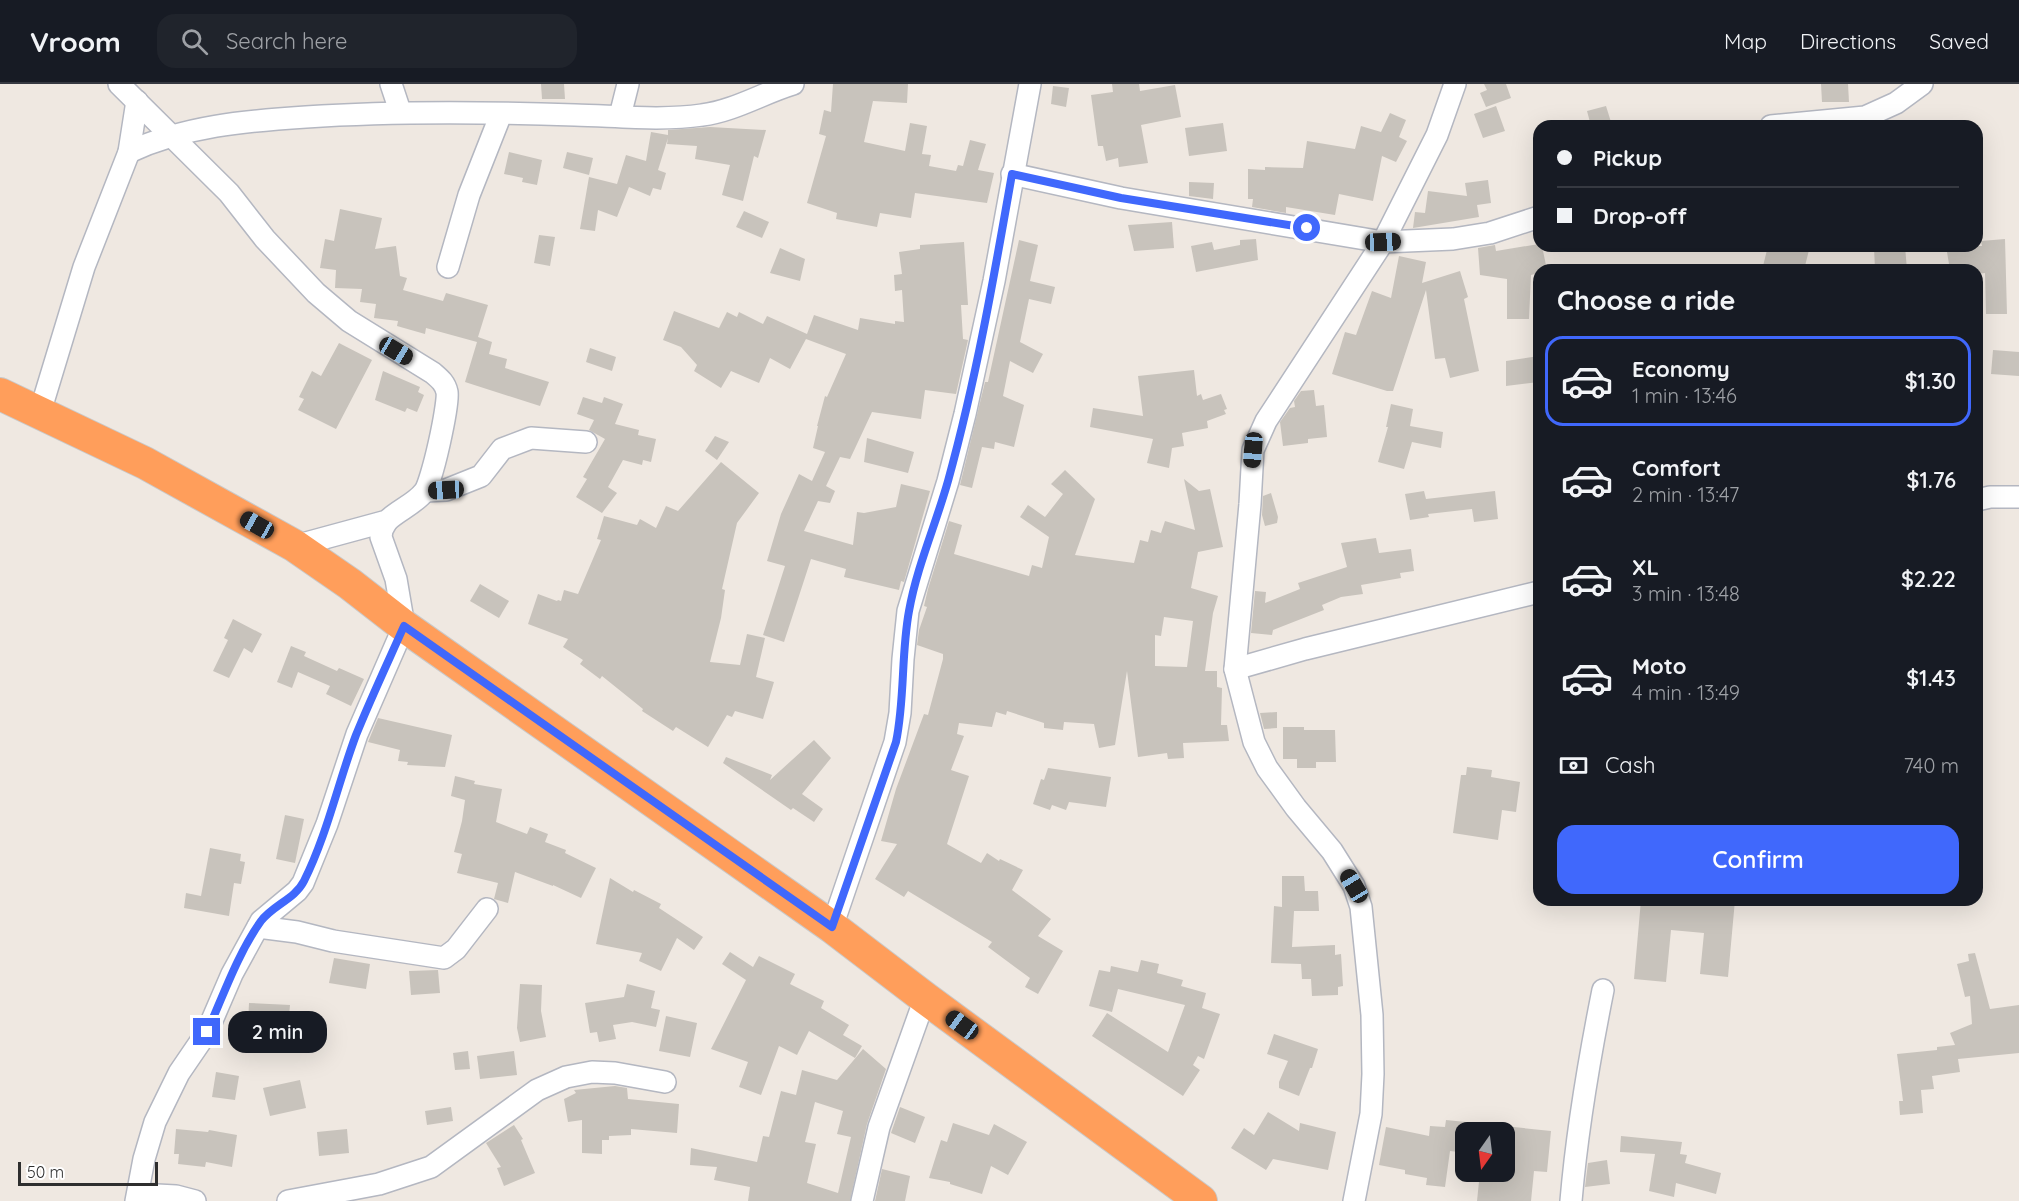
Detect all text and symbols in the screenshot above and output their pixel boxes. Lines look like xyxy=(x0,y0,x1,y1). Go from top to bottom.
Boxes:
search box xyxy=(157,14,577,68)
text: Vroom xyxy=(30,24,121,59)
icon: search xyxy=(178,25,211,58)
text: Search here xyxy=(226,27,347,55)
text: Map xyxy=(1724,28,1767,54)
text: Directions xyxy=(1800,28,1896,54)
text: Saved xyxy=(1929,28,1989,54)
text: Pickup xyxy=(1593,144,1662,172)
text: Drop-off xyxy=(1593,202,1687,230)
route start xyxy=(1293,214,1320,241)
car xyxy=(1365,232,1401,252)
text: Choose a ride xyxy=(1557,283,1735,317)
car xyxy=(376,334,416,368)
icon: car xyxy=(1560,354,1614,408)
text: Economy xyxy=(1632,355,1730,383)
text: $1.30 xyxy=(1905,367,1956,395)
text: 1 min · 13:46 xyxy=(1632,383,1737,408)
car xyxy=(1242,431,1264,469)
icon: car xyxy=(1560,453,1614,507)
text: Comfort xyxy=(1632,454,1721,482)
text: $1.76 xyxy=(1907,466,1956,494)
car xyxy=(428,480,464,500)
text: 2 min · 13:47 xyxy=(1632,482,1739,507)
car xyxy=(237,508,277,542)
icon: car xyxy=(1560,552,1614,606)
text: XL xyxy=(1632,553,1659,581)
text: $2.22 xyxy=(1901,565,1956,593)
text: 3 min · 13:48 xyxy=(1632,581,1740,606)
icon: car xyxy=(1560,651,1614,705)
text: Moto xyxy=(1632,652,1686,680)
text: $1.43 xyxy=(1906,664,1956,692)
text: 4 min · 13:49 xyxy=(1632,680,1740,705)
icon: cash xyxy=(1557,749,1590,782)
text: Cash xyxy=(1605,751,1656,779)
text: 740 m xyxy=(1903,753,1959,778)
button: Confirm xyxy=(1557,825,1959,894)
car xyxy=(1337,866,1371,906)
car xyxy=(942,1007,982,1043)
callout: 2 min xyxy=(228,1011,327,1053)
route end xyxy=(193,1018,220,1045)
text: 2 min xyxy=(252,1019,303,1044)
north arrow xyxy=(1455,1122,1515,1182)
map controls xyxy=(1455,1122,1515,1182)
scale bar xyxy=(18,1159,158,1186)
text: 50 m xyxy=(27,1162,64,1182)

